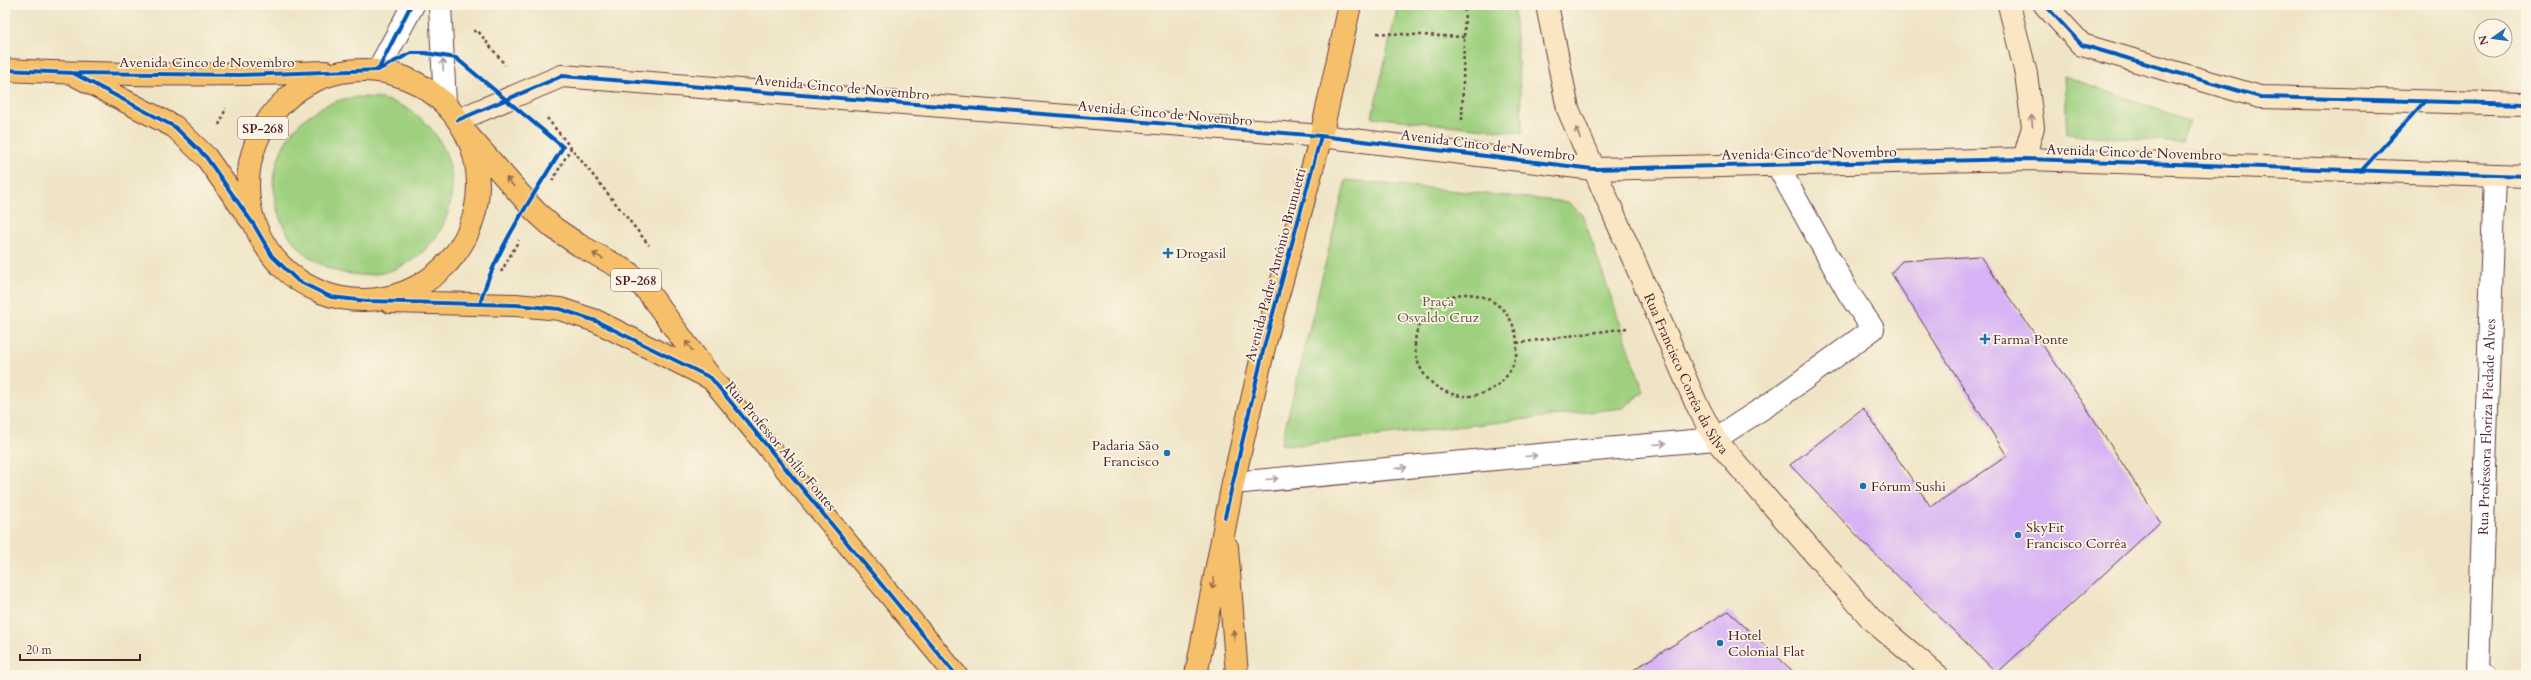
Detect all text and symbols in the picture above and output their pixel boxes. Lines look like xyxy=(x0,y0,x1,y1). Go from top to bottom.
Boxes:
north arrow xyxy=(2473,18,2513,58)
text: N xyxy=(2475,33,2492,47)
street label: Avenida Cinco de Novembro xyxy=(119,53,295,72)
one-way arrow xyxy=(440,59,447,72)
street label: Avenida Cinco de Novembro xyxy=(754,70,931,105)
street label: Avenida Cinco de Novembro xyxy=(1077,96,1254,131)
one-way arrow xyxy=(2029,115,2036,128)
road number: SP-268 xyxy=(238,117,288,139)
street label: Avenida Cinco de Novembro xyxy=(1400,125,1577,166)
one-way arrow xyxy=(1574,128,1581,140)
street label: Avenida Cinco de Novembro xyxy=(2046,140,2222,165)
street label: Avenida Cinco de Novembro xyxy=(1721,142,1897,165)
street label: Avenida Padre Antônio Brunuetti xyxy=(1240,166,1311,364)
one-way arrow xyxy=(505,176,514,187)
place label: Drogasil xyxy=(1176,244,1227,263)
marker: Drogasil xyxy=(1163,248,1173,258)
one-way arrow xyxy=(592,252,604,259)
road number: SP-268 xyxy=(611,269,661,291)
street label: Rua Francisco Corrêa da Silva xyxy=(1639,290,1733,458)
park label: Praça Osvaldo Cruz xyxy=(1397,292,1480,327)
street label: Rua Professora Floriza Piedade Alves xyxy=(2474,318,2500,535)
place label: Farma Ponte xyxy=(1993,330,2068,349)
marker: Farma Ponte xyxy=(1980,334,1990,344)
one-way arrow xyxy=(685,341,693,352)
street label: Rua Professor Abílio Fontes xyxy=(721,377,841,515)
place label: Padaria São Francisco xyxy=(1092,436,1159,471)
one-way arrow xyxy=(1653,441,1666,448)
marker: Padaria São Francisco xyxy=(1162,448,1172,458)
one-way arrow xyxy=(1524,452,1537,460)
one-way arrow xyxy=(1394,464,1407,471)
one-way arrow xyxy=(1265,476,1278,483)
place label: Fórum Sushi xyxy=(1871,477,1946,496)
marker: Fórum Sushi xyxy=(1858,481,1868,491)
place label: SkyFit Francisco Corrêa xyxy=(2026,518,2127,553)
marker: SkyFit Francisco Corrêa xyxy=(2013,530,2023,540)
one-way arrow xyxy=(1208,576,1216,589)
place label: Hotel Colonial Flat xyxy=(1728,626,1805,661)
one-way arrow xyxy=(1230,630,1238,643)
scale bar xyxy=(20,636,140,662)
marker: Hotel Colonial Flat xyxy=(1715,638,1725,648)
text: 20 m xyxy=(26,642,53,658)

